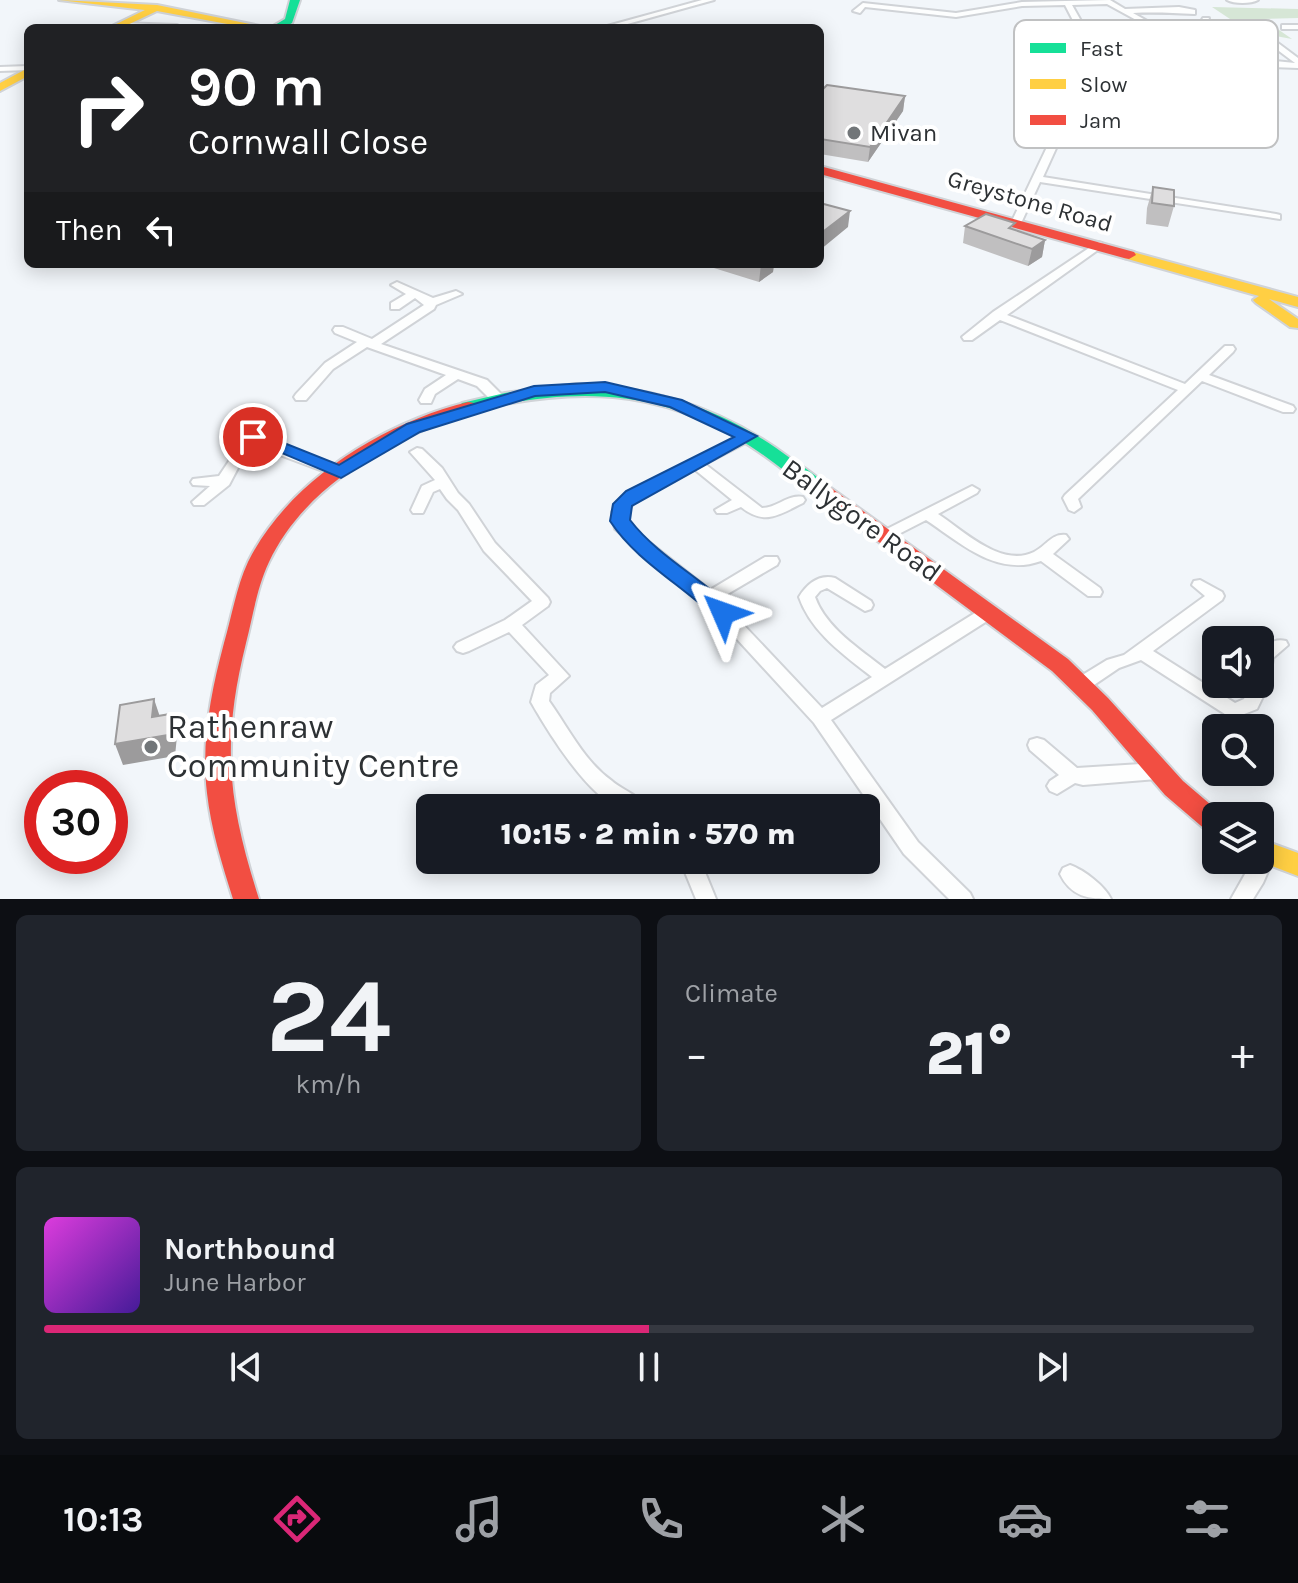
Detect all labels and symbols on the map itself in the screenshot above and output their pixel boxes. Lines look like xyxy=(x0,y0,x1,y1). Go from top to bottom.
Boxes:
legend xyxy=(1014,20,1278,148)
text: Fast xyxy=(1080,36,1123,62)
text: Slow xyxy=(1080,72,1127,98)
text: Jam xyxy=(1080,108,1122,134)
place label: Mivan xyxy=(870,119,937,147)
marker: Mivan xyxy=(845,124,863,142)
street label: Greystone Road xyxy=(944,164,1116,238)
pin xyxy=(219,403,287,471)
street label: Ballygore Road xyxy=(776,451,948,589)
position arrow xyxy=(681,571,765,655)
place label: Rathenraw Community Centre xyxy=(167,707,459,786)
marker: Rathenraw Community Centre xyxy=(142,738,160,756)
speed limit sign: 30 xyxy=(24,770,128,874)

